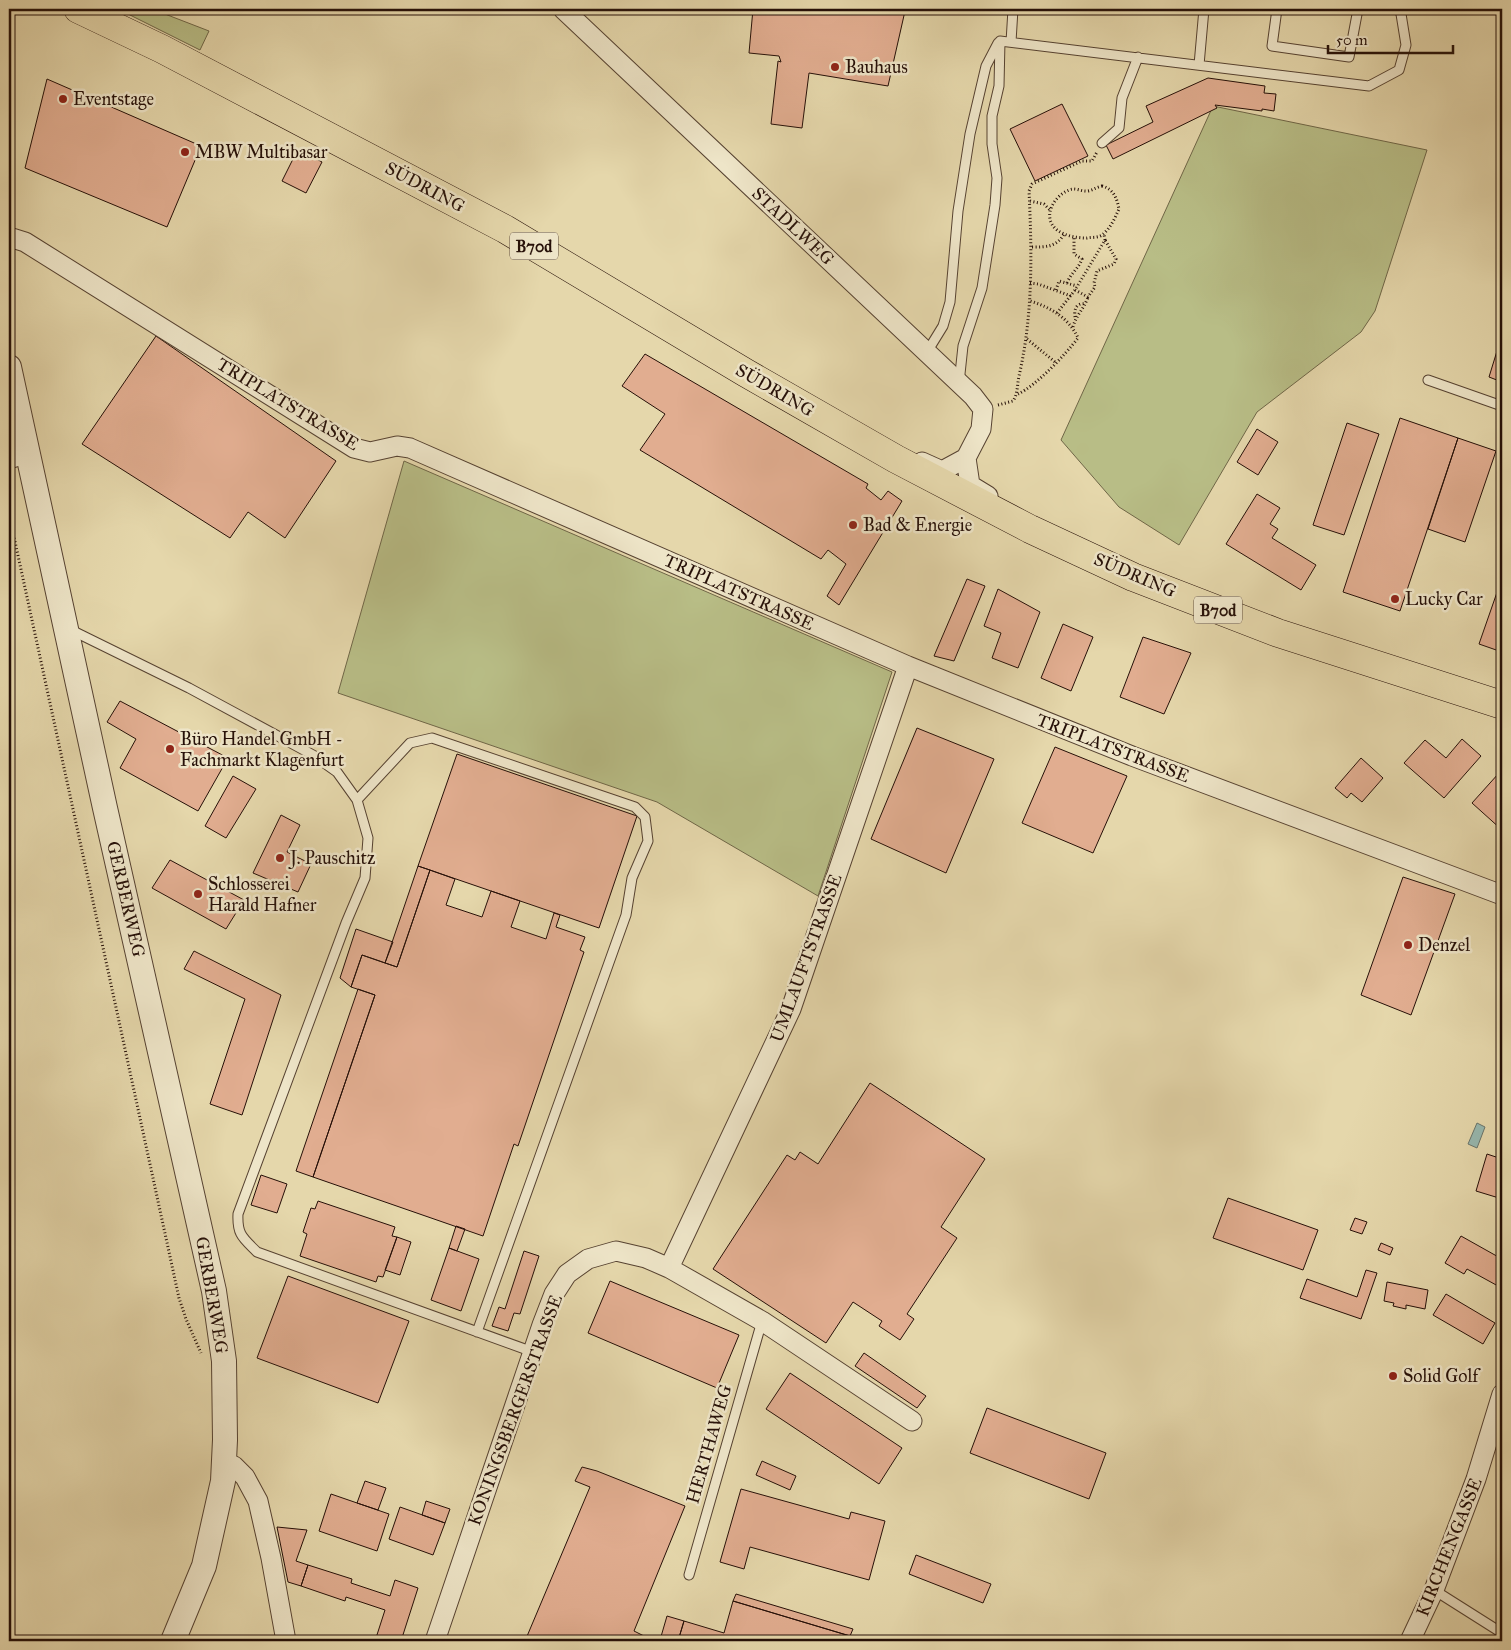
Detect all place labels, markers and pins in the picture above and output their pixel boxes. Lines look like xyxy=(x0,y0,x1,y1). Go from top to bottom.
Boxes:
place label: Bauhaus xyxy=(845,56,908,78)
marker: Bauhaus xyxy=(829,61,841,73)
place label: Eventstage xyxy=(73,88,154,111)
marker: Eventstage xyxy=(57,93,69,105)
place label: MBW Multibasar xyxy=(195,141,328,163)
marker: MBW Multibasar xyxy=(179,146,191,158)
place label: Bad & Energie xyxy=(863,514,972,537)
marker: Bad & Energie xyxy=(847,519,859,531)
place label: Lucky Car xyxy=(1405,588,1483,610)
marker: Lucky Car xyxy=(1389,593,1401,605)
place label: Büro Handel GmbH - Fachmarkt Klagenfurt xyxy=(180,728,345,772)
marker: Büro Handel GmbH - Fachmarkt Klagenfurt xyxy=(164,743,176,755)
place label: J. Pauschitz xyxy=(288,847,375,870)
marker: J. Pauschitz xyxy=(274,852,286,864)
place label: Schlosserei Harald Hafner xyxy=(208,873,317,916)
marker: Schlosserei Harald Hafner xyxy=(192,888,204,900)
place label: Denzel xyxy=(1418,934,1470,956)
marker: Denzel xyxy=(1402,939,1414,951)
place label: Solid Golf xyxy=(1403,1365,1481,1387)
marker: Solid Golf xyxy=(1387,1370,1399,1382)

